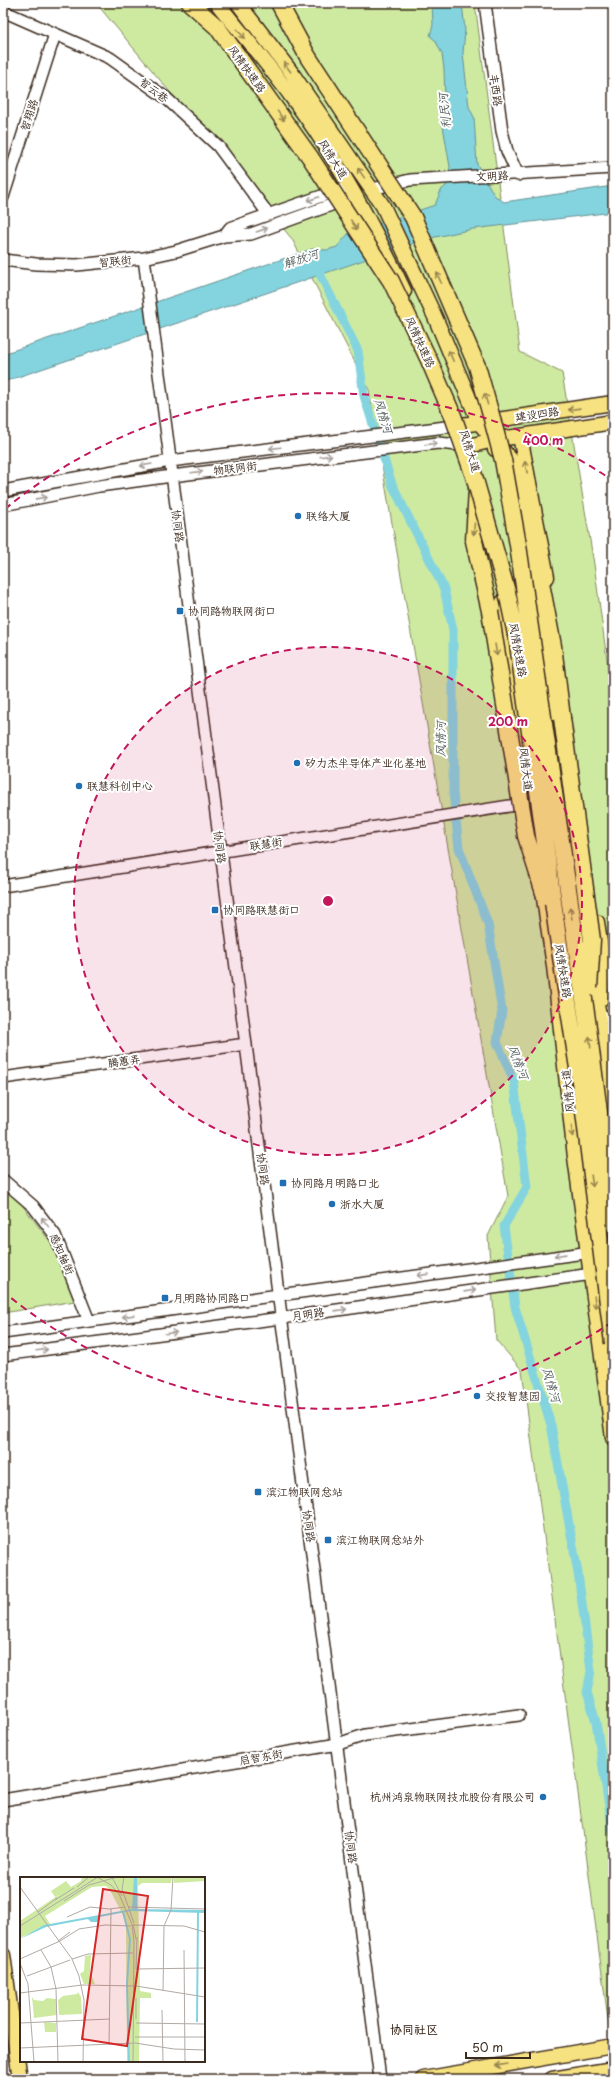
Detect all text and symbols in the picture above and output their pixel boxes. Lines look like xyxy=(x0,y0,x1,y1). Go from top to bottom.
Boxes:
one-way arrow xyxy=(237,28,246,39)
street label: 风情快速路 xyxy=(224,41,270,96)
one-way arrow xyxy=(282,61,291,72)
street label: 丰西路 xyxy=(486,72,507,107)
street label: 智云巷 xyxy=(136,73,173,106)
water label: 利民河 xyxy=(433,90,455,130)
street label: 智翔路 xyxy=(15,97,42,133)
one-way arrow xyxy=(277,110,285,121)
street label: 风情大道 xyxy=(315,136,352,182)
street label: 文明路 xyxy=(475,166,509,185)
one-way arrow xyxy=(357,168,365,179)
one-way arrow xyxy=(307,196,320,203)
one-way arrow xyxy=(351,219,359,231)
one-way arrow xyxy=(256,225,268,233)
water label: 解放河 xyxy=(281,243,322,272)
street label: 智联街 xyxy=(98,250,133,271)
one-way arrow xyxy=(435,272,442,284)
street label: 风情快速路 xyxy=(401,313,440,370)
one-way arrow xyxy=(447,350,455,362)
one-way arrow xyxy=(482,392,489,405)
water label: 风情河 xyxy=(370,396,399,437)
street label: 建设四路 xyxy=(514,402,560,425)
one-way arrow xyxy=(568,405,581,412)
street label: 风情大道 xyxy=(456,427,485,474)
text: 400 m xyxy=(523,431,563,449)
one-way arrow xyxy=(424,440,437,447)
one-way arrow xyxy=(269,445,282,452)
one-way arrow xyxy=(319,453,332,460)
street label: 物联网街 xyxy=(212,456,259,479)
one-way arrow xyxy=(522,460,530,473)
one-way arrow xyxy=(140,462,153,470)
one-way arrow xyxy=(190,469,203,476)
one-way arrow xyxy=(34,493,47,501)
place label: 联络大厦 xyxy=(306,507,350,524)
street label: 协同路 xyxy=(168,509,189,543)
marker: 联络大厦 xyxy=(293,511,303,521)
one-way arrow xyxy=(471,522,478,535)
place label: 协同路物联网街口 xyxy=(188,602,276,619)
marker: 协同路物联网街口 xyxy=(175,606,185,616)
street label: 风情快速路 xyxy=(505,621,532,678)
one-way arrow xyxy=(493,643,501,656)
text: 200 m xyxy=(488,712,528,730)
water label: 风情河 xyxy=(431,719,449,757)
street label: 风情大道 xyxy=(515,746,538,792)
place label: 矽力杰半导体产业化基地 xyxy=(305,754,426,771)
marker: 矽力杰半导体产业化基地 xyxy=(292,758,302,768)
place label: 联慧科创中心 xyxy=(87,777,153,794)
marker: 联慧科创中心 xyxy=(74,781,84,791)
street label: 协同路 xyxy=(210,830,231,864)
street label: 联慧街 xyxy=(248,832,285,854)
centre of rings xyxy=(321,894,335,908)
place label: 协同路联慧街口 xyxy=(223,901,300,918)
marker: 协同路联慧街口 xyxy=(210,905,220,915)
one-way arrow xyxy=(567,907,575,920)
street label: 风情快速路 xyxy=(551,942,576,999)
one-way arrow xyxy=(586,1036,594,1049)
water label: 风情河 xyxy=(504,1042,535,1084)
street label: 腾蕙弄 xyxy=(106,1050,141,1071)
street label: 风情大道 xyxy=(557,1068,578,1114)
one-way arrow xyxy=(568,1124,576,1137)
street label: 协同路 xyxy=(253,1151,274,1186)
place label: 协同路月明路口北 xyxy=(291,1174,379,1191)
one-way arrow xyxy=(588,1175,596,1188)
marker: 协同路月明路口北 xyxy=(278,1178,288,1188)
place label: 浙水大厦 xyxy=(340,1195,384,1212)
marker: 浙水大厦 xyxy=(327,1199,337,1209)
one-way arrow xyxy=(41,1216,49,1227)
street label: 感知轴街 xyxy=(46,1230,80,1278)
one-way arrow xyxy=(554,1251,567,1259)
one-way arrow xyxy=(417,1271,430,1279)
one-way arrow xyxy=(463,1288,476,1295)
place label: 月明路协同路口 xyxy=(173,1289,250,1306)
marker: 月明路协同路口 xyxy=(160,1293,170,1303)
one-way arrow xyxy=(591,1295,599,1308)
street label: 月明路 xyxy=(290,1303,325,1324)
one-way arrow xyxy=(334,1306,347,1314)
one-way arrow xyxy=(122,1312,135,1320)
one-way arrow xyxy=(164,1329,177,1337)
one-way arrow xyxy=(35,1346,48,1354)
water label: 风情河 xyxy=(538,1365,566,1406)
place label: 交投智慧园 xyxy=(485,1387,540,1404)
marker: 交投智慧园 xyxy=(472,1391,482,1401)
place label: 滨江物联网总站 xyxy=(266,1483,343,1500)
marker: 滨江物联网总站 xyxy=(253,1487,263,1497)
street label: 协同路 xyxy=(299,1508,320,1543)
place label: 滨江物联网总站外 xyxy=(336,1531,424,1548)
marker: 滨江物联网总站外 xyxy=(323,1535,333,1545)
street label: 启智东街 xyxy=(238,1744,285,1769)
place label: 杭州鸿泉物联网技术股份有限公司 xyxy=(370,1788,535,1805)
marker: 杭州鸿泉物联网技术股份有限公司 xyxy=(538,1792,548,1802)
street label: 协同路 xyxy=(341,1830,362,1864)
inset map xyxy=(20,1877,205,2062)
district label: 协同社区 xyxy=(390,2020,438,2038)
scale bar xyxy=(466,2034,530,2060)
text: 50 m xyxy=(472,2038,503,2056)
one-way arrow xyxy=(496,2061,509,2069)

